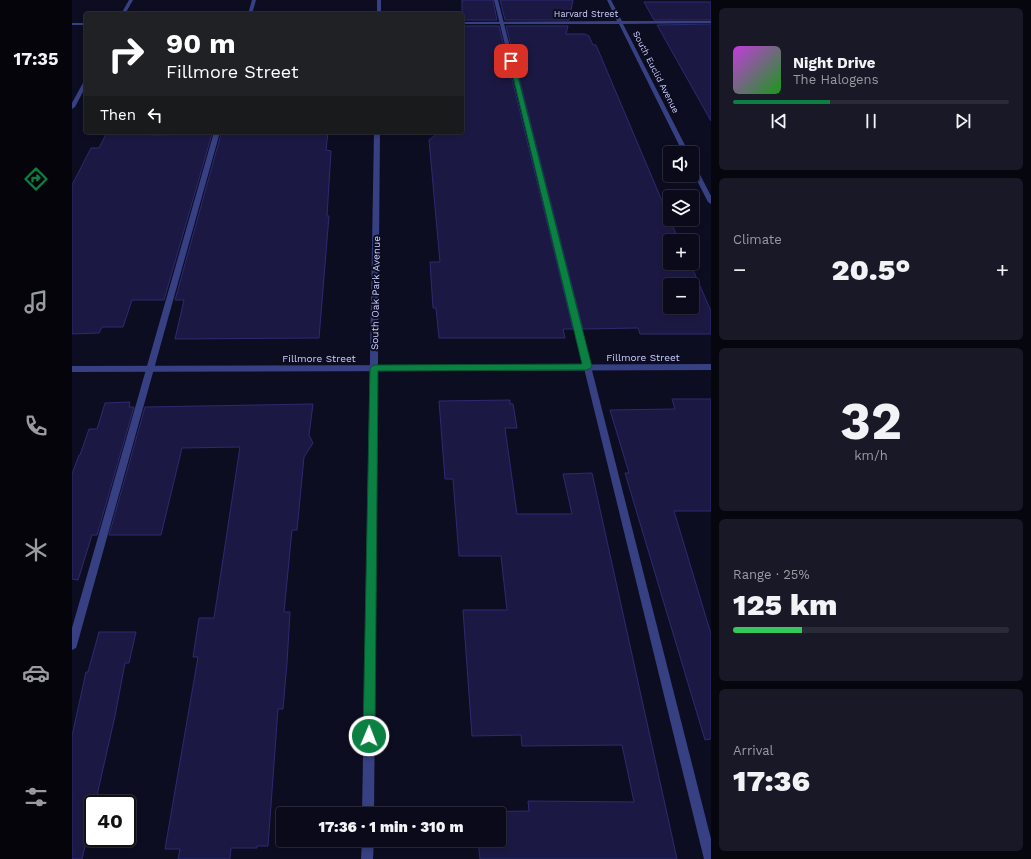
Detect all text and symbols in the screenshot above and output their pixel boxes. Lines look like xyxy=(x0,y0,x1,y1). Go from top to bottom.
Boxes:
street label: Harvard Street xyxy=(554,9,618,19)
text: 90 m xyxy=(166,27,236,60)
icon: right xyxy=(100,28,152,80)
street label: South Euclid Avenue xyxy=(631,29,681,115)
pin xyxy=(494,44,528,78)
text: 17:35 xyxy=(14,48,58,69)
icon: arrive xyxy=(500,50,522,72)
text: Night Drive xyxy=(793,54,876,72)
text: Fillmore Street xyxy=(166,61,299,82)
text: The Halogens xyxy=(793,72,879,87)
icon: left xyxy=(144,104,166,126)
text: Then xyxy=(100,106,136,124)
icon: previous xyxy=(768,110,790,132)
icon: pause xyxy=(860,110,882,132)
icon: next xyxy=(952,110,974,132)
map controls xyxy=(663,146,699,314)
button: sound xyxy=(663,146,699,182)
icon: directions xyxy=(22,165,50,193)
button: layers xyxy=(663,190,699,226)
text: Climate xyxy=(733,232,782,247)
button: + xyxy=(663,234,699,270)
street label: South Oak Park Avenue xyxy=(369,236,382,350)
text: 20.5° xyxy=(831,252,911,287)
text: − xyxy=(733,257,746,282)
text: + xyxy=(996,257,1009,282)
button: − xyxy=(663,278,699,314)
icon: music xyxy=(22,288,50,316)
street label: Fillmore Street xyxy=(606,352,681,363)
street label: Fillmore Street xyxy=(282,353,357,364)
text: 32 xyxy=(840,391,902,452)
icon: phone xyxy=(22,412,50,440)
text: km/h xyxy=(854,448,888,463)
icon: climate xyxy=(22,536,50,564)
text: Range · 25% xyxy=(733,567,810,582)
text: 125 km xyxy=(733,587,837,622)
icon: car xyxy=(22,659,50,687)
position arrow xyxy=(348,715,390,757)
text: Arrival xyxy=(733,743,774,758)
text: 17:36 xyxy=(733,763,810,798)
icon: filters xyxy=(22,783,50,811)
speed limit sign: 40 xyxy=(84,795,136,847)
text: 17:36 · 1 min · 310 m xyxy=(318,818,464,836)

